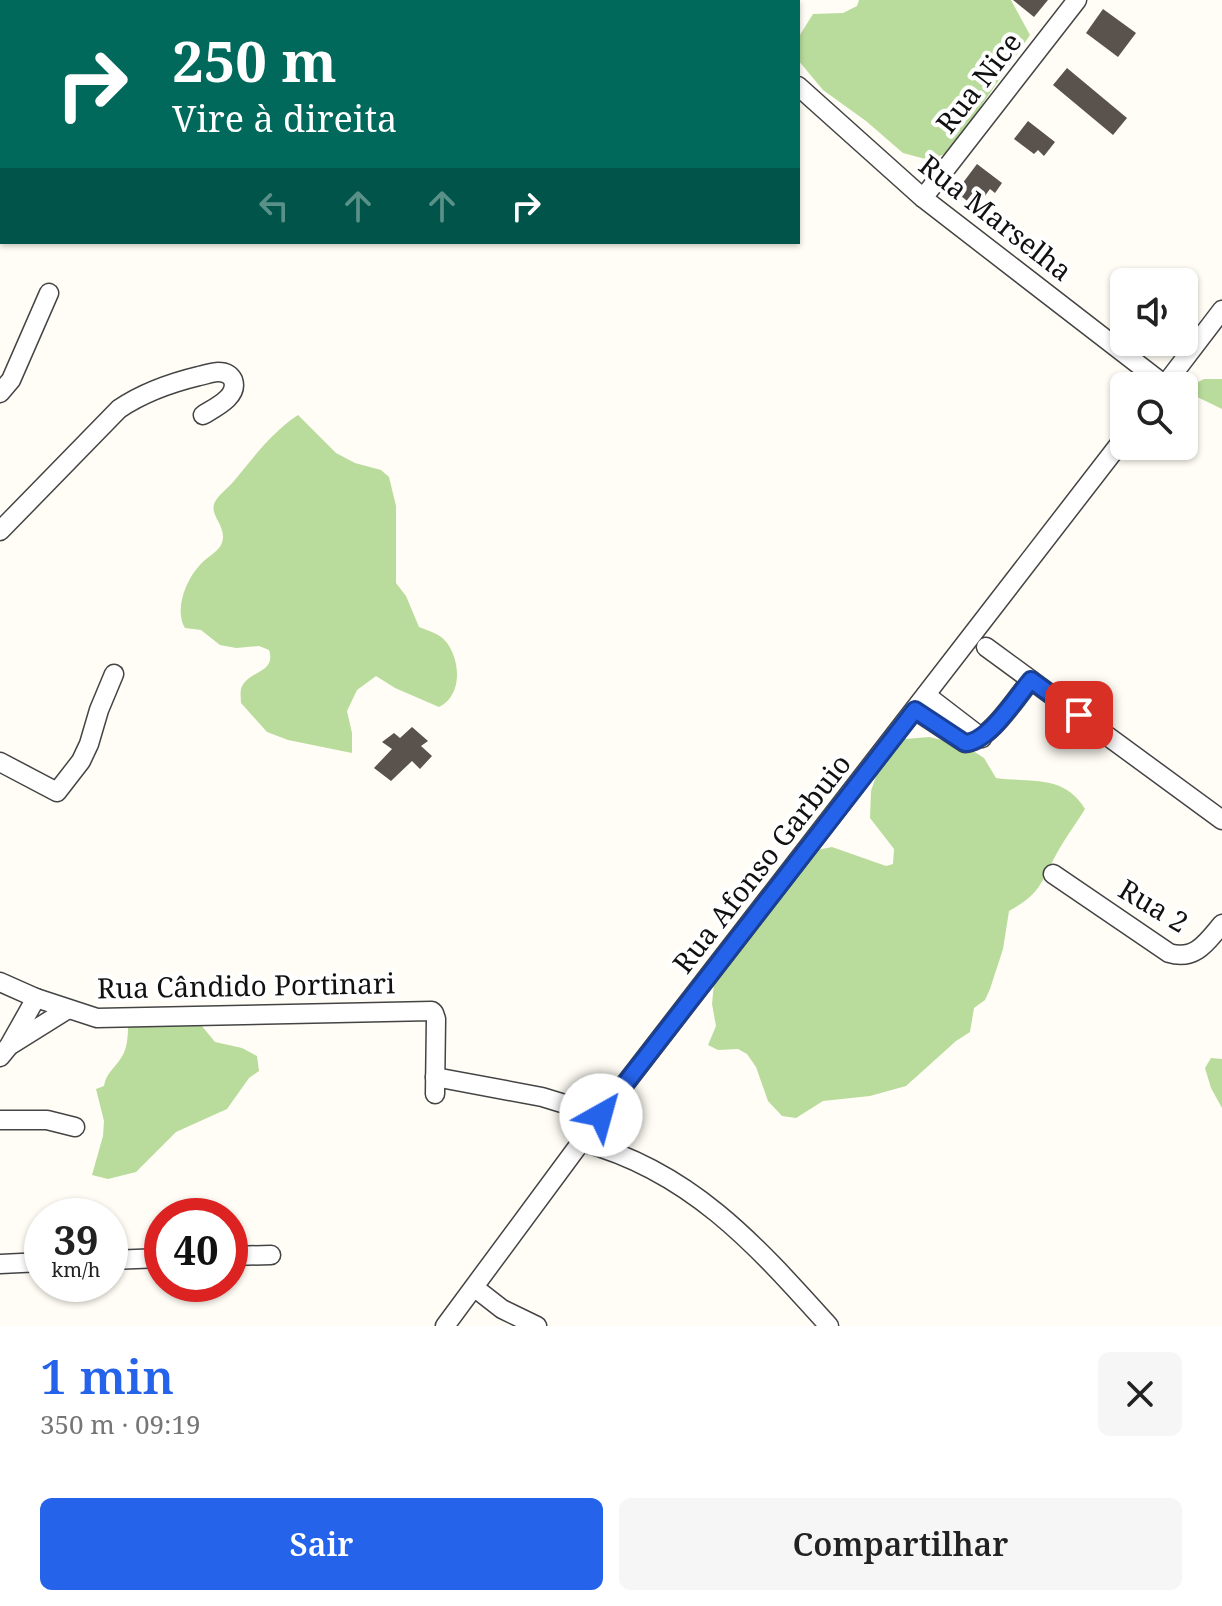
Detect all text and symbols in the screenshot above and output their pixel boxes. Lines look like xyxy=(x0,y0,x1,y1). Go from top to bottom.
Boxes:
text: 250 m xyxy=(172,22,337,98)
street label: Rua Nice xyxy=(927,24,1029,140)
icon: right xyxy=(40,32,144,136)
text: Vire à direita xyxy=(172,94,397,143)
street label: Rua Marselha xyxy=(912,145,1080,289)
icon: left xyxy=(252,184,296,228)
icon: ahead xyxy=(336,184,380,228)
icon: ahead xyxy=(420,184,464,228)
icon: right xyxy=(504,184,548,228)
map controls xyxy=(1110,268,1198,460)
button: sound xyxy=(1110,268,1198,356)
button: search xyxy=(1110,372,1198,460)
pin xyxy=(1045,681,1113,749)
icon: arrive xyxy=(1057,693,1101,737)
street label: Rua Afonso Garbuio xyxy=(663,745,859,981)
street label: Rua 2 xyxy=(1112,869,1196,941)
street label: Rua Cândido Portinari xyxy=(97,963,395,1007)
position arrow xyxy=(559,1073,643,1157)
speed limit sign: 40 xyxy=(144,1198,248,1302)
text: 39 xyxy=(53,1212,99,1267)
text: km/h xyxy=(51,1256,101,1283)
text: 1 min xyxy=(40,1343,174,1408)
button: close xyxy=(1098,1352,1182,1436)
text: 350 m · 09:19 xyxy=(40,1406,201,1442)
button: Sair xyxy=(40,1498,603,1590)
button: Compartilhar xyxy=(619,1498,1182,1590)

